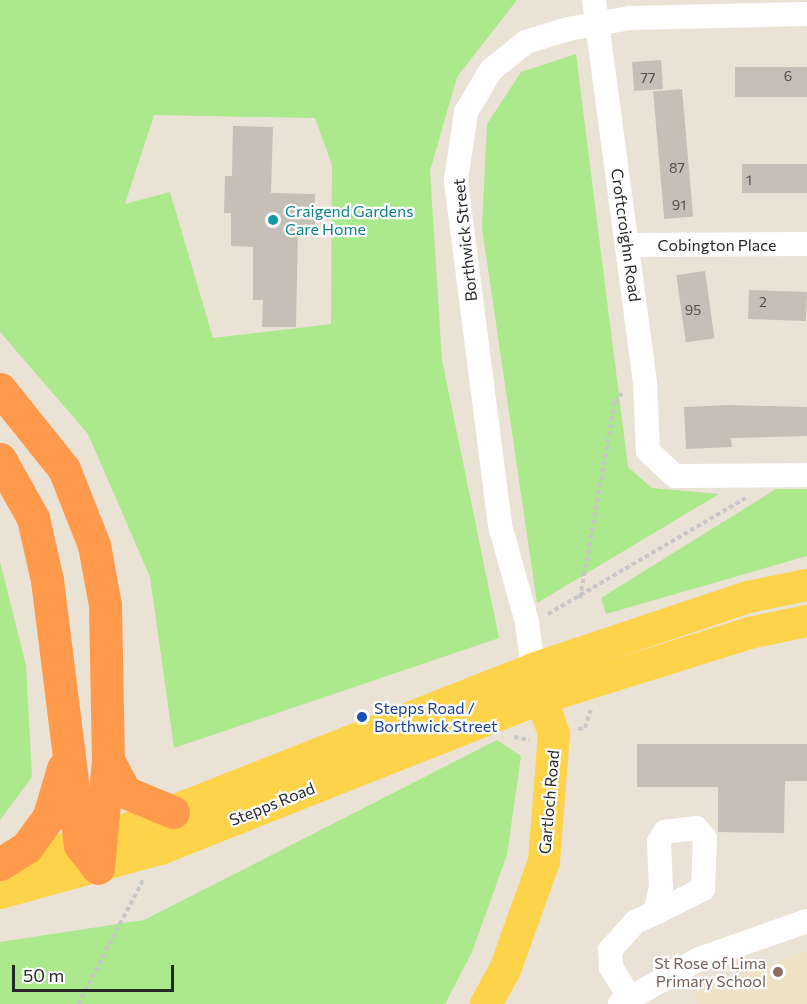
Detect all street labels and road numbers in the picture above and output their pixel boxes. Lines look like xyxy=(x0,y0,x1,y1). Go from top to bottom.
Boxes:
street label: Croftcroighn Road xyxy=(607,167,645,303)
street label: Borthwick Street xyxy=(449,178,481,302)
street label: Cobington Place xyxy=(658,235,776,255)
street label: Gartloch Road xyxy=(535,749,563,855)
street label: Stepps Road xyxy=(226,778,318,830)

